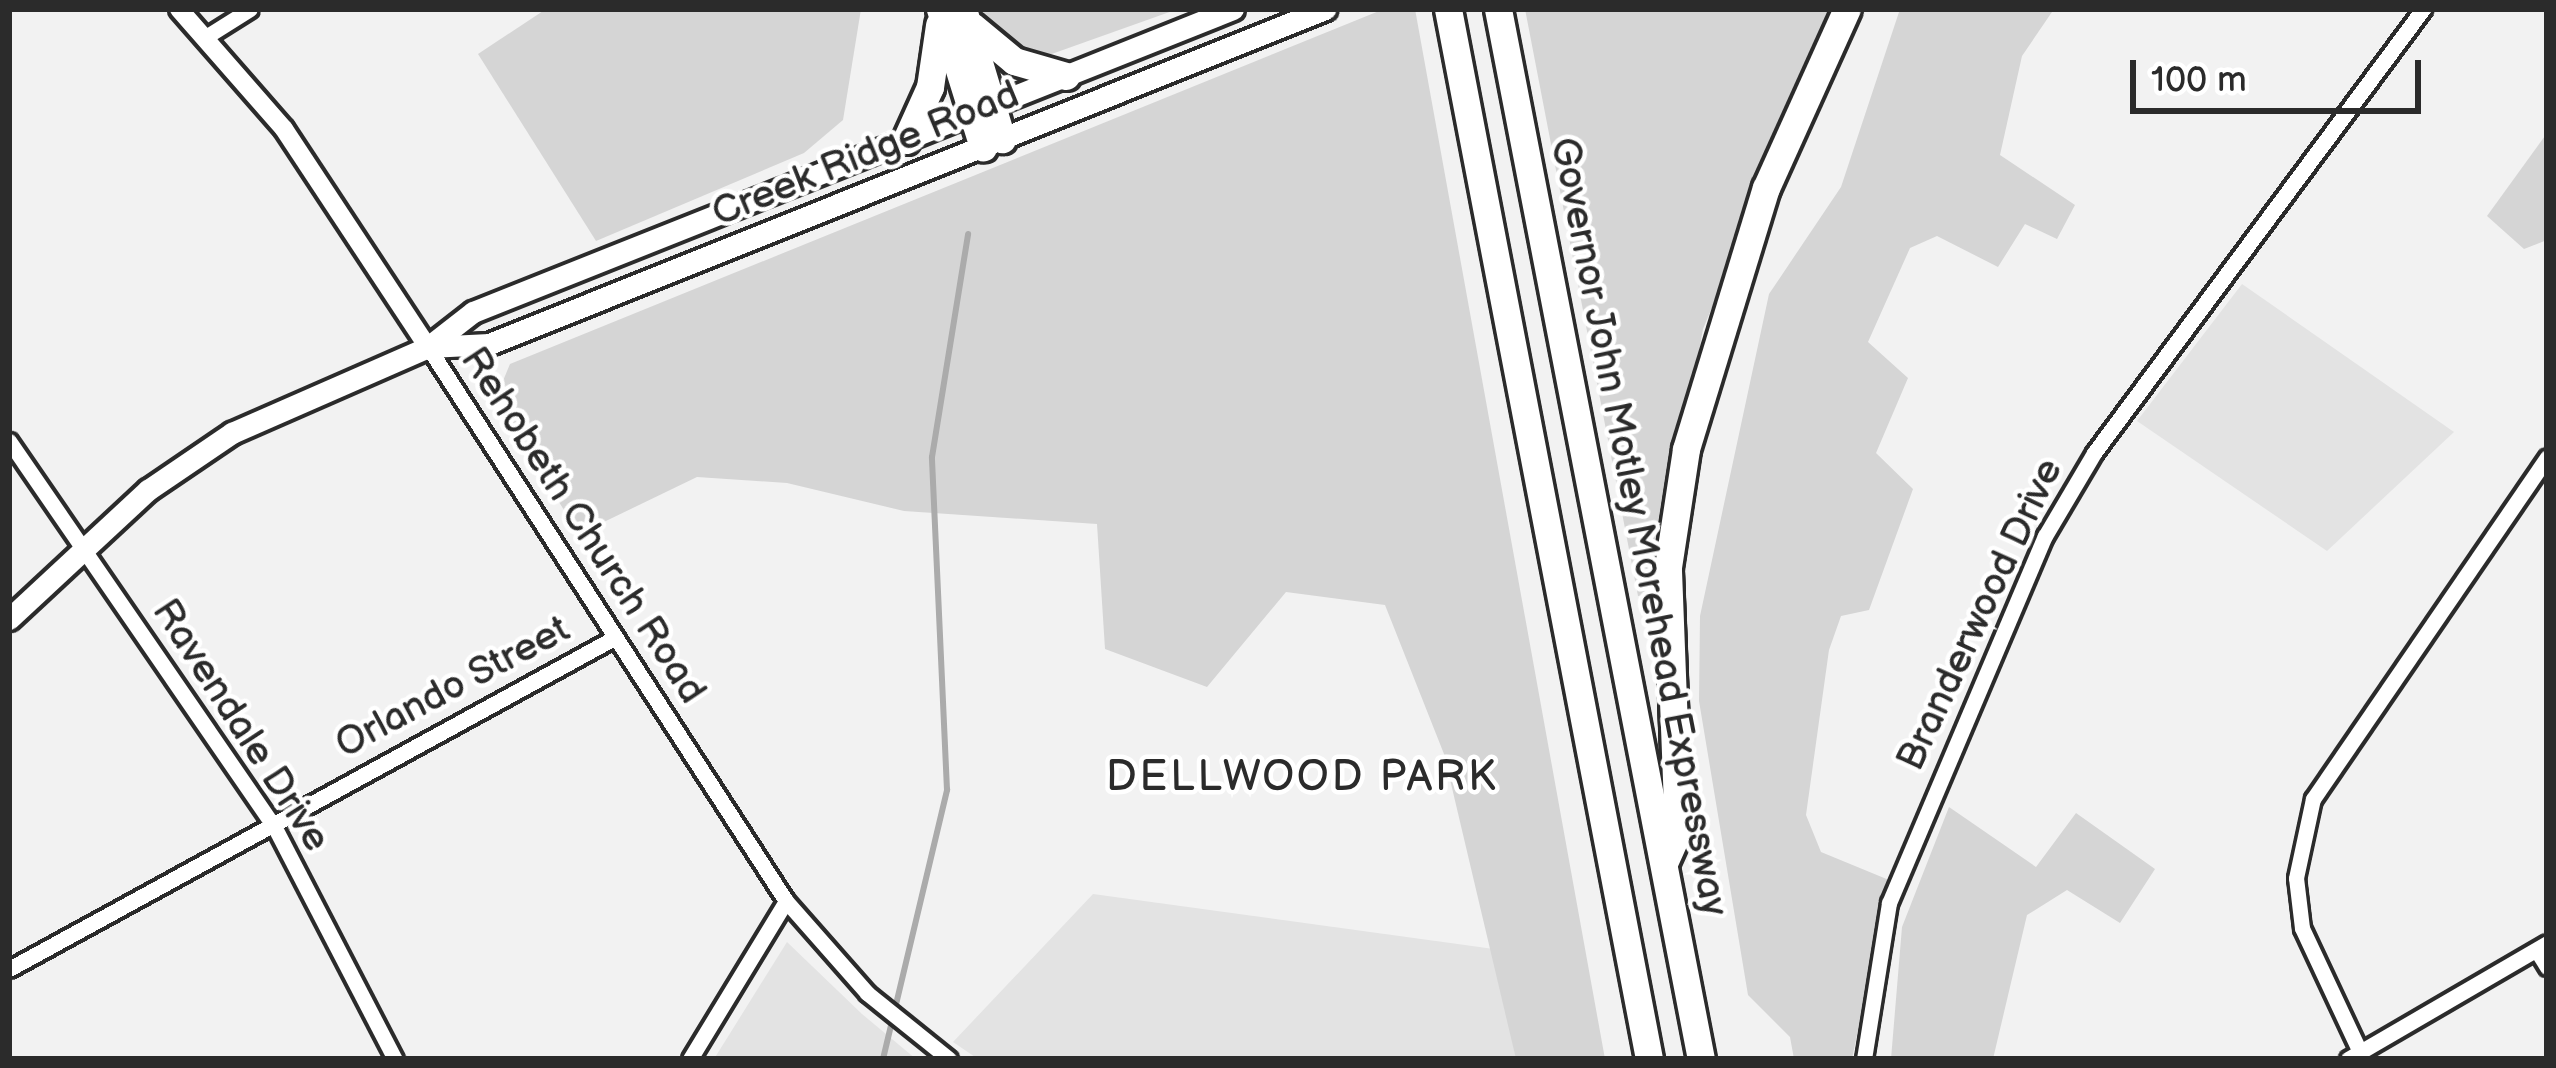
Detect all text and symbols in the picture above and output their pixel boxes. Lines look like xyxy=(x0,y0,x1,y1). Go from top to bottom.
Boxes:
scale bar xyxy=(2136,36,2427,110)
text: 100 m xyxy=(2151,59,2247,102)
street label: Creek Ridge Road xyxy=(706,72,1026,238)
street label: Governor John Motley Morehead Expressway xyxy=(1539,131,1737,923)
street label: Rehobeth Church Road xyxy=(449,339,715,713)
street label: Branderwood Drive xyxy=(1888,452,2074,778)
street label: Ravendale Drive xyxy=(141,591,339,861)
street label: Orlando Street xyxy=(328,607,578,769)
district label: DELLWOOD PARK xyxy=(1106,753,1498,803)

